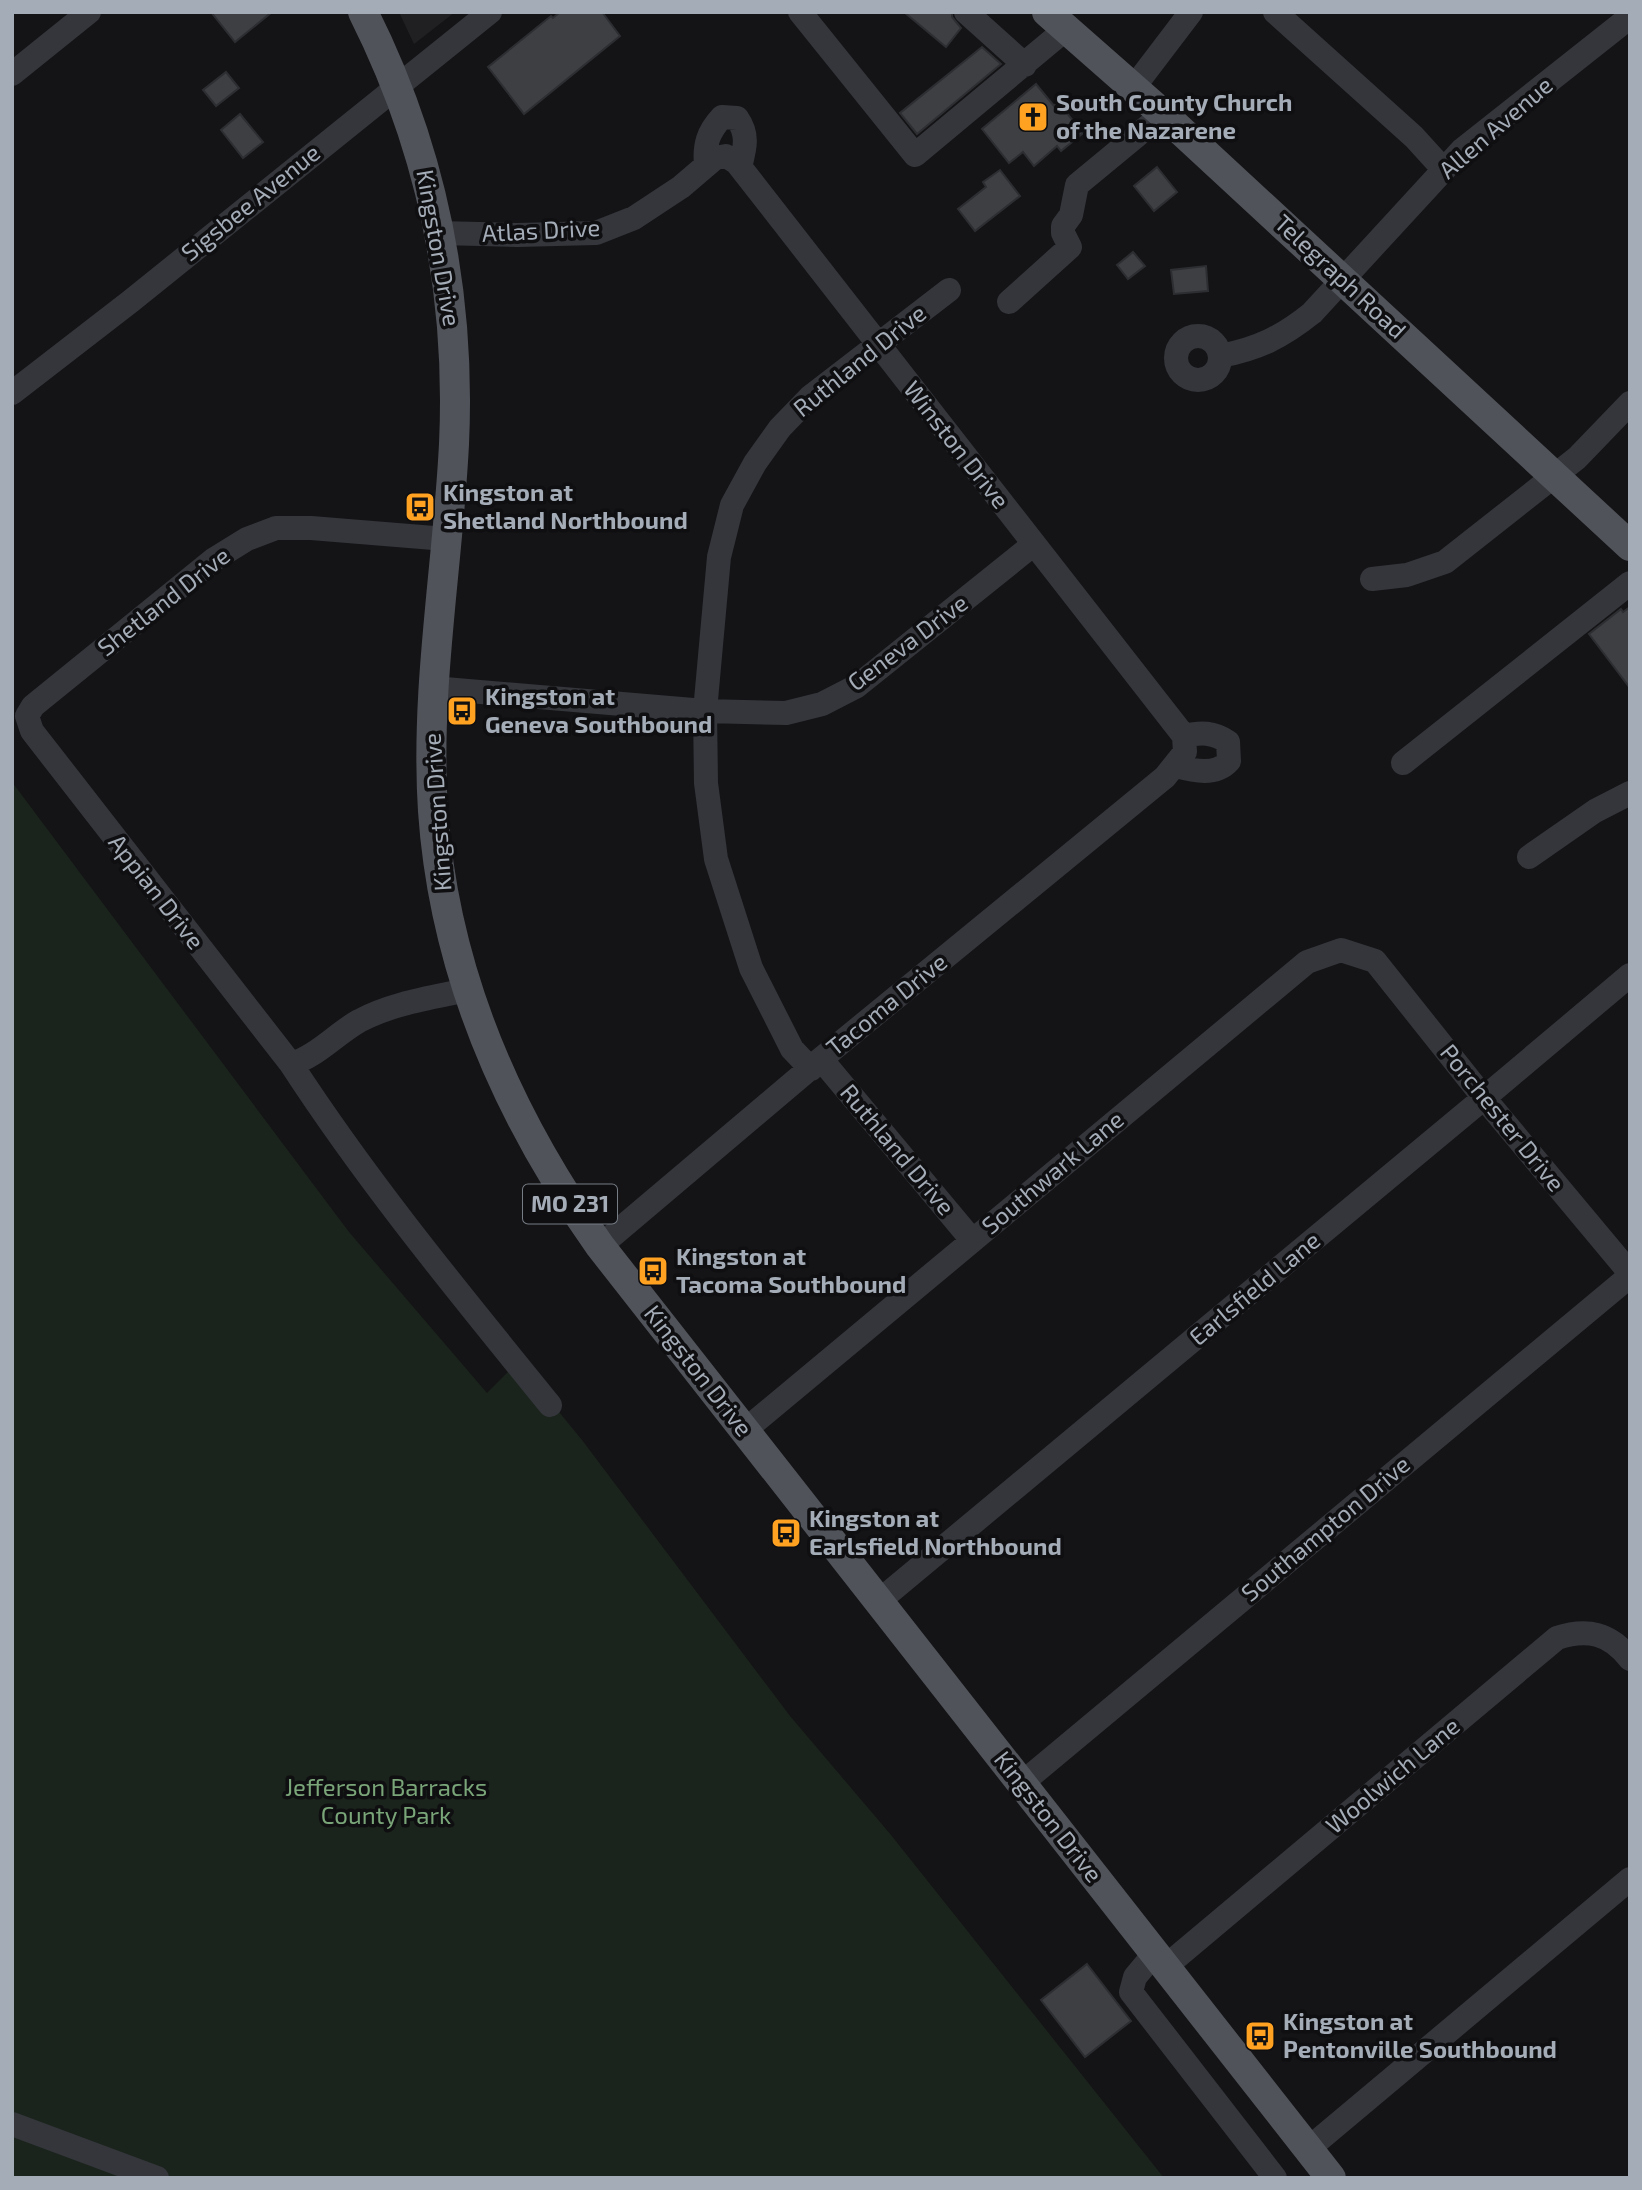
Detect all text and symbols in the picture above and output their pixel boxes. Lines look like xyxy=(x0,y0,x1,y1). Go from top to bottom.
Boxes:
street label: Allen Avenue xyxy=(1432,70,1558,184)
place label: South County Church of the Nazarene xyxy=(1056,87,1292,144)
church icon: South County Church of the Nazarene xyxy=(1016,100,1050,134)
street label: Sigsbee Avenue xyxy=(175,137,325,266)
street label: Kingston Drive xyxy=(411,167,468,328)
street label: Telegraph Road xyxy=(1269,208,1413,344)
street label: Atlas Drive xyxy=(481,212,601,247)
street label: Ruthland Drive xyxy=(787,298,931,422)
street label: Winston Drive xyxy=(898,375,1016,514)
place label: Kingston at Shetland Northbound xyxy=(443,477,688,534)
bus stop icon: Kingston at Shetland Northbound xyxy=(403,490,437,524)
street label: Shetland Drive xyxy=(91,540,235,661)
street label: Geneva Drive xyxy=(841,587,973,696)
place label: Kingston at Geneva Southbound xyxy=(485,681,712,738)
bus stop icon: Kingston at Geneva Southbound xyxy=(445,694,479,728)
street label: Kingston Drive xyxy=(417,732,457,892)
street label: Appian Drive xyxy=(103,828,211,954)
street label: Tacoma Drive xyxy=(820,946,952,1061)
street label: Porchester Drive xyxy=(1435,1038,1571,1197)
street label: Ruthland Drive xyxy=(835,1078,961,1220)
street label: Southwark Lane xyxy=(975,1104,1129,1240)
road number: MO 231 xyxy=(523,1184,617,1224)
street label: Earlsfield Lane xyxy=(1183,1225,1325,1351)
place label: Kingston at Tacoma Southbound xyxy=(676,1241,906,1298)
bus stop icon: Kingston at Tacoma Southbound xyxy=(636,1254,670,1288)
street label: Kingston Drive xyxy=(639,1299,759,1442)
street label: Southampton Drive xyxy=(1235,1449,1415,1607)
place label: Kingston at Earlsfield Northbound xyxy=(809,1503,1062,1560)
bus stop icon: Kingston at Earlsfield Northbound xyxy=(769,1516,803,1550)
street label: Woolwich Lane xyxy=(1319,1711,1465,1839)
street label: Kingston Drive xyxy=(989,1745,1109,1888)
park label: Jefferson Barracks County Park xyxy=(285,1772,487,1829)
place label: Kingston at Pentonville Southbound xyxy=(1283,2006,1557,2063)
bus stop icon: Kingston at Pentonville Southbound xyxy=(1243,2019,1277,2053)

